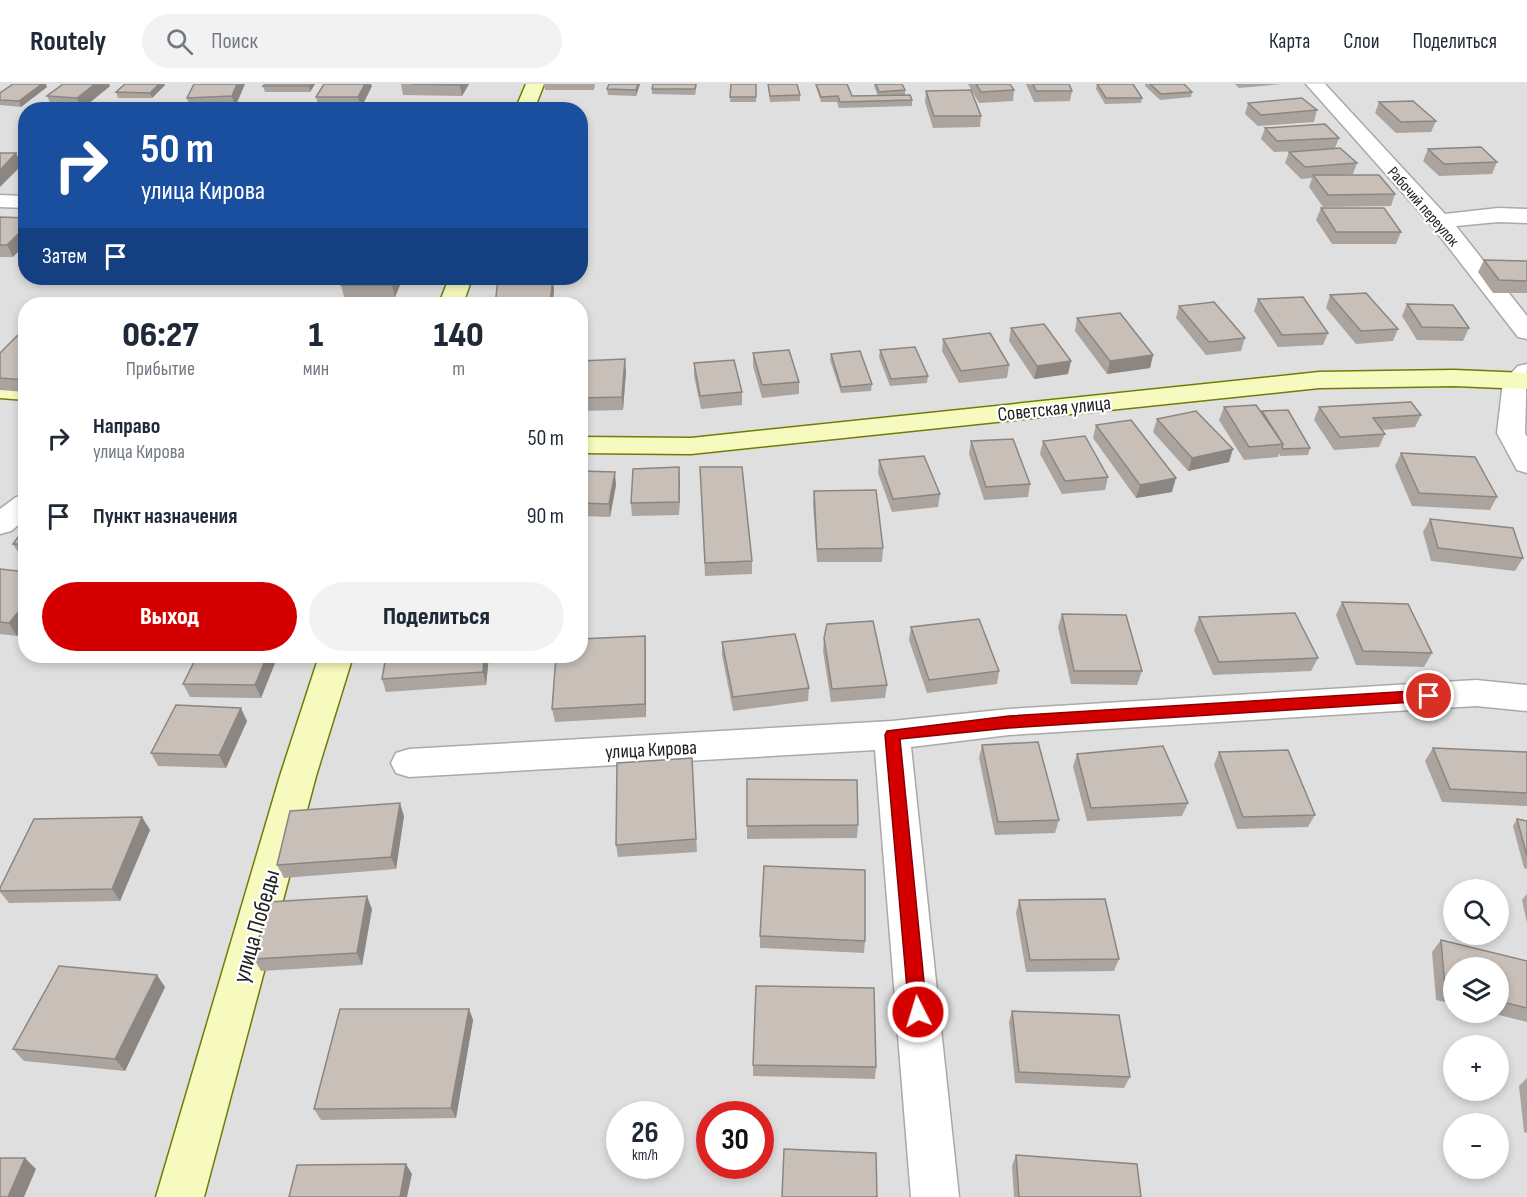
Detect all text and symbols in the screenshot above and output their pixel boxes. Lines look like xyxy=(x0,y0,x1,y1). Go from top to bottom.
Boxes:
search box xyxy=(142,14,562,68)
text: Routely xyxy=(30,25,106,58)
icon: search xyxy=(163,25,196,58)
text: Поиск xyxy=(211,28,258,55)
text: Карта xyxy=(1269,29,1310,54)
text: Слои xyxy=(1343,29,1379,54)
text: Поделиться xyxy=(1412,29,1497,54)
text: 50 m xyxy=(141,124,214,175)
icon: right xyxy=(42,126,120,204)
street label: Рабочий переулок xyxy=(1383,163,1463,251)
text: улица Кирова xyxy=(141,175,265,207)
icon: arrive xyxy=(99,240,132,273)
text: Затем xyxy=(42,243,87,270)
text: 06:27 xyxy=(122,314,198,357)
text: 1 xyxy=(309,314,323,357)
text: 140 xyxy=(433,314,484,357)
text: Прибытие xyxy=(126,357,195,381)
text: мин xyxy=(303,357,329,381)
text: m xyxy=(452,357,465,381)
street label: Советская улица xyxy=(996,391,1112,427)
text: Направо xyxy=(93,413,160,440)
icon: right xyxy=(42,422,75,455)
text: 50 m xyxy=(528,425,564,452)
text: улица Кирова xyxy=(93,440,185,464)
icon: arrive xyxy=(42,500,75,533)
text: Пункт назначения xyxy=(93,503,237,530)
text: 90 m xyxy=(527,503,564,530)
button: Выход xyxy=(42,582,297,651)
button: Поделиться xyxy=(309,582,564,651)
pin xyxy=(1403,670,1454,721)
icon: arrive xyxy=(1412,679,1445,712)
street label: улица Кирова xyxy=(604,736,698,764)
street label: улица Победы xyxy=(226,866,286,986)
map controls xyxy=(1443,879,1509,1179)
button: search xyxy=(1443,879,1509,945)
button: layers xyxy=(1443,957,1509,1023)
position arrow xyxy=(886,980,950,1044)
button: + xyxy=(1443,1035,1509,1101)
speed limit sign: 30 xyxy=(696,1101,774,1179)
button: − xyxy=(1443,1113,1509,1179)
text: 26 xyxy=(631,1115,659,1151)
text: km/h xyxy=(632,1146,658,1165)

